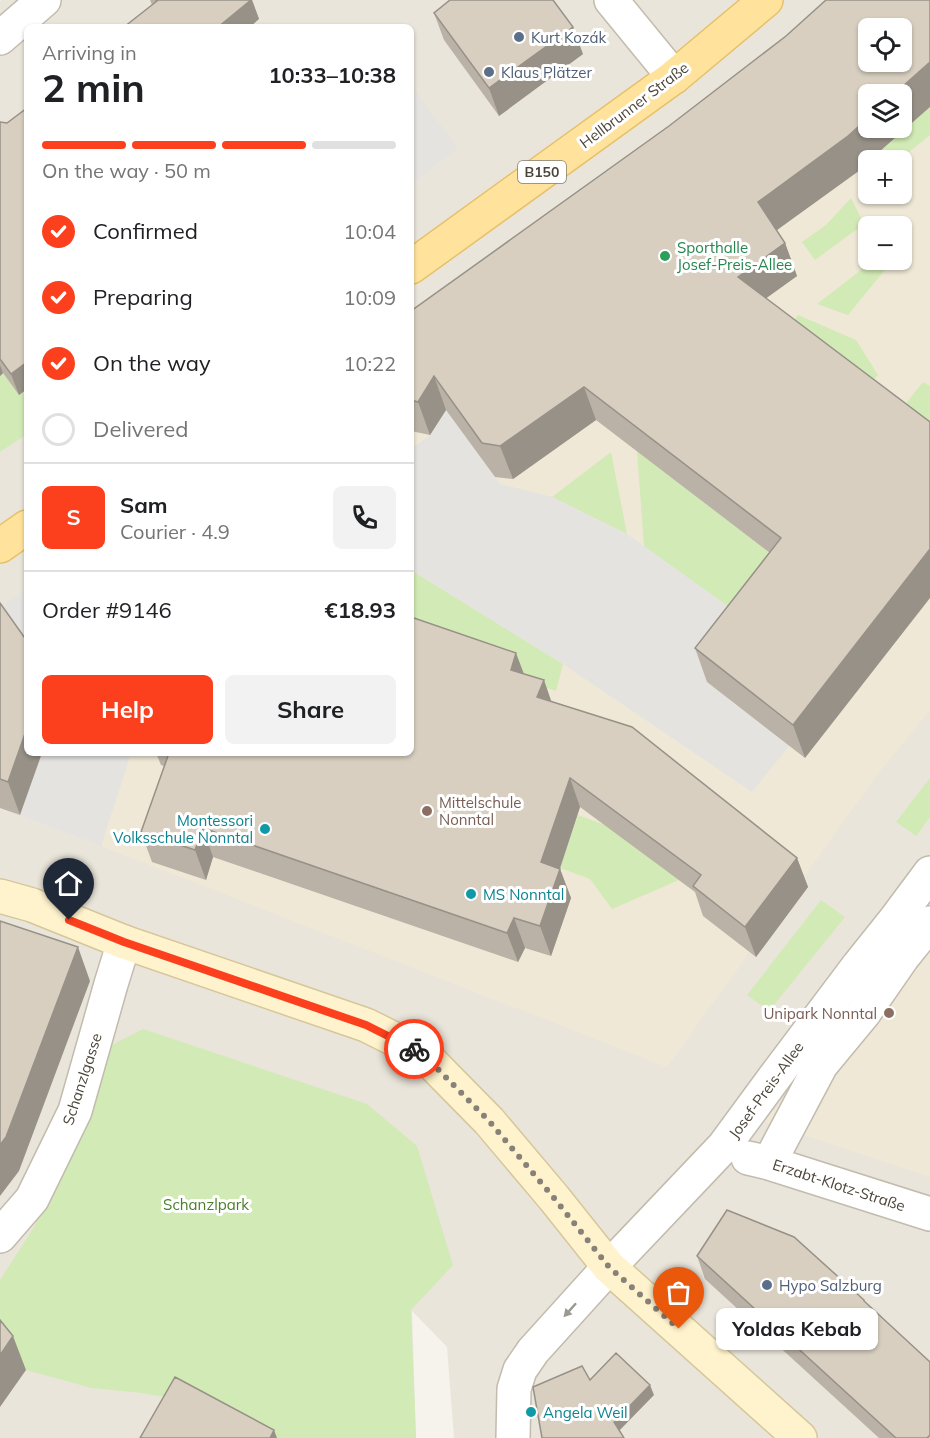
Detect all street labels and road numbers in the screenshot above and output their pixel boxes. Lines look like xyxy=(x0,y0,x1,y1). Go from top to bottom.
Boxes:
street label: Hellbrunner Straße xyxy=(576,58,692,152)
road number: B150 xyxy=(518,161,566,183)
street label: Schanzlgasse xyxy=(58,1031,106,1127)
street label: Josef-Preis-Allee xyxy=(724,1038,808,1142)
street label: Erzabt-Klotz-Straße xyxy=(770,1155,908,1215)

